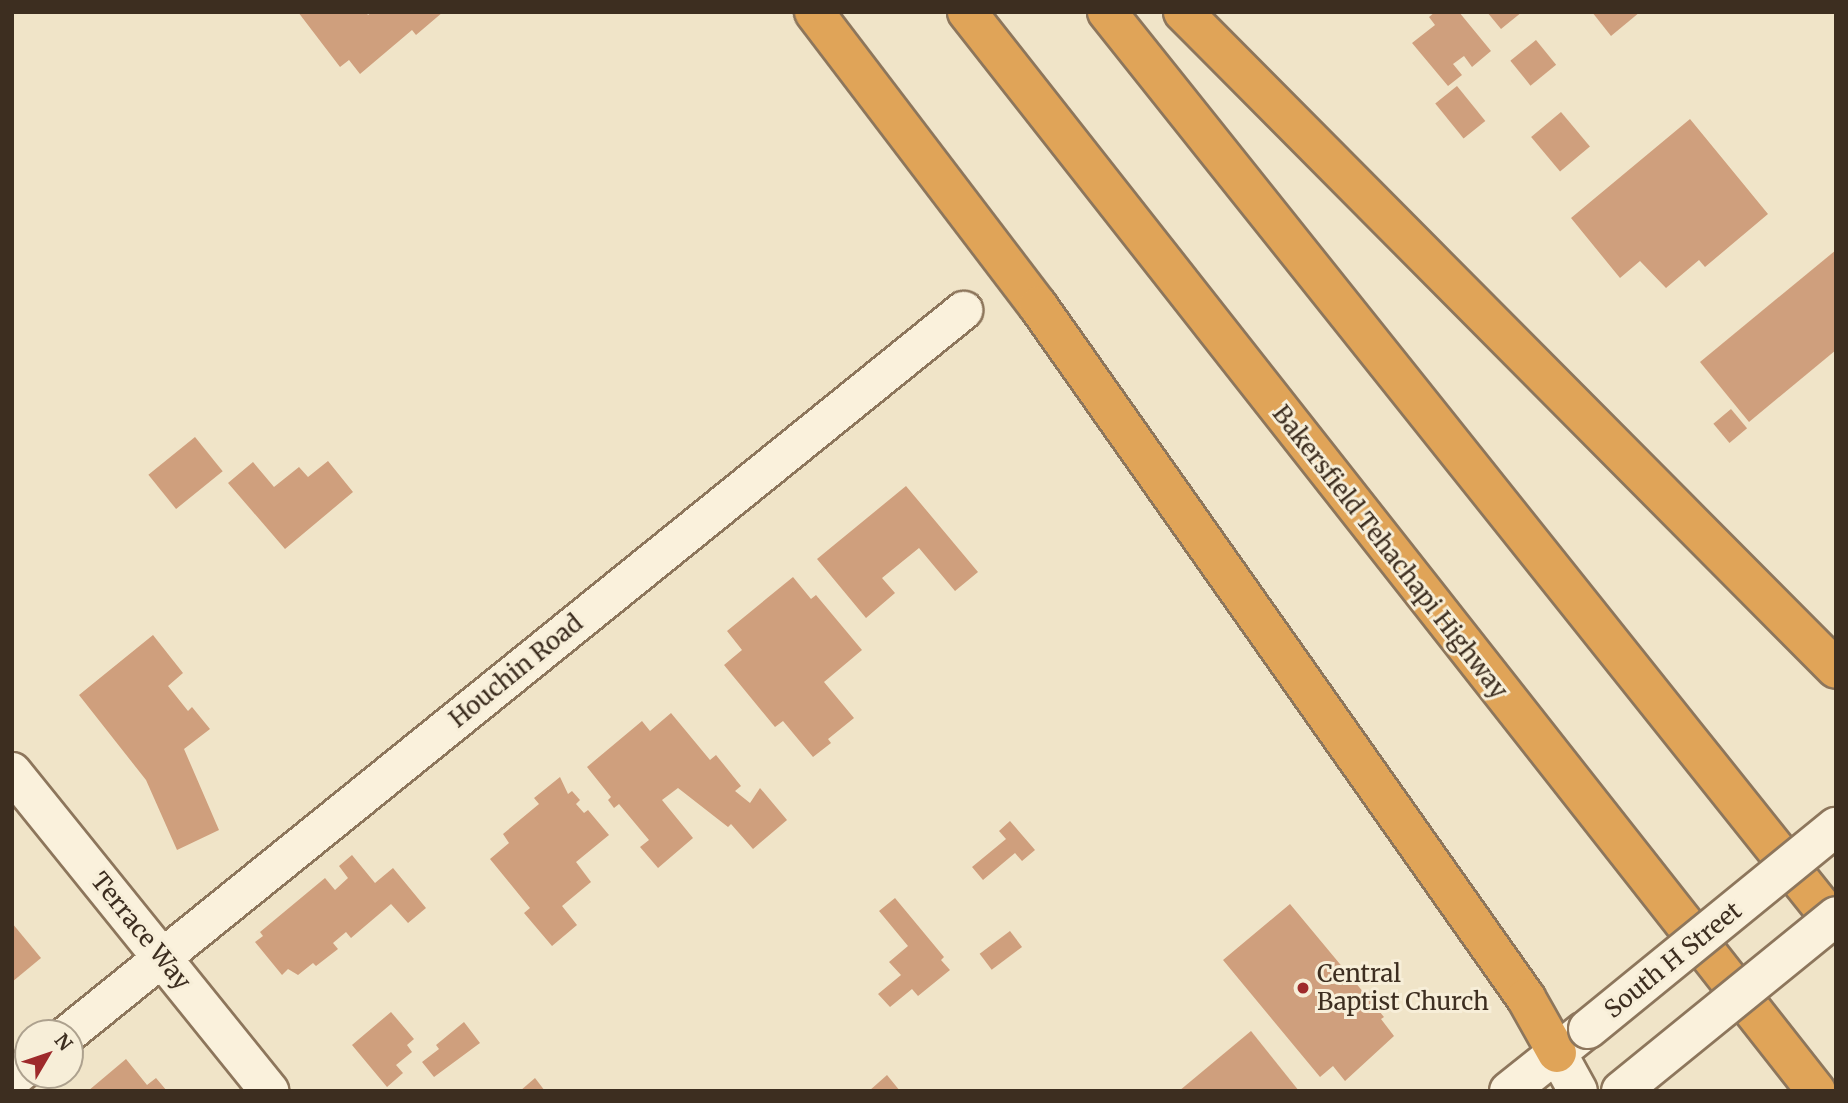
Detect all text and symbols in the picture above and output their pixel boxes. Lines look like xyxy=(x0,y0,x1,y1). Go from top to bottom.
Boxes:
street label: Bakersfield Tehachapi Highway xyxy=(1267,400,1513,704)
street label: Houchin Road xyxy=(444,609,588,733)
street label: Terrace Way xyxy=(85,867,197,995)
street label: South H Street xyxy=(1599,896,1747,1024)
place label: Central Baptist Church xyxy=(1317,960,1489,1016)
marker: Central Baptist Church xyxy=(1295,980,1311,996)
north arrow xyxy=(14,1019,84,1089)
text: N xyxy=(50,1029,78,1055)

